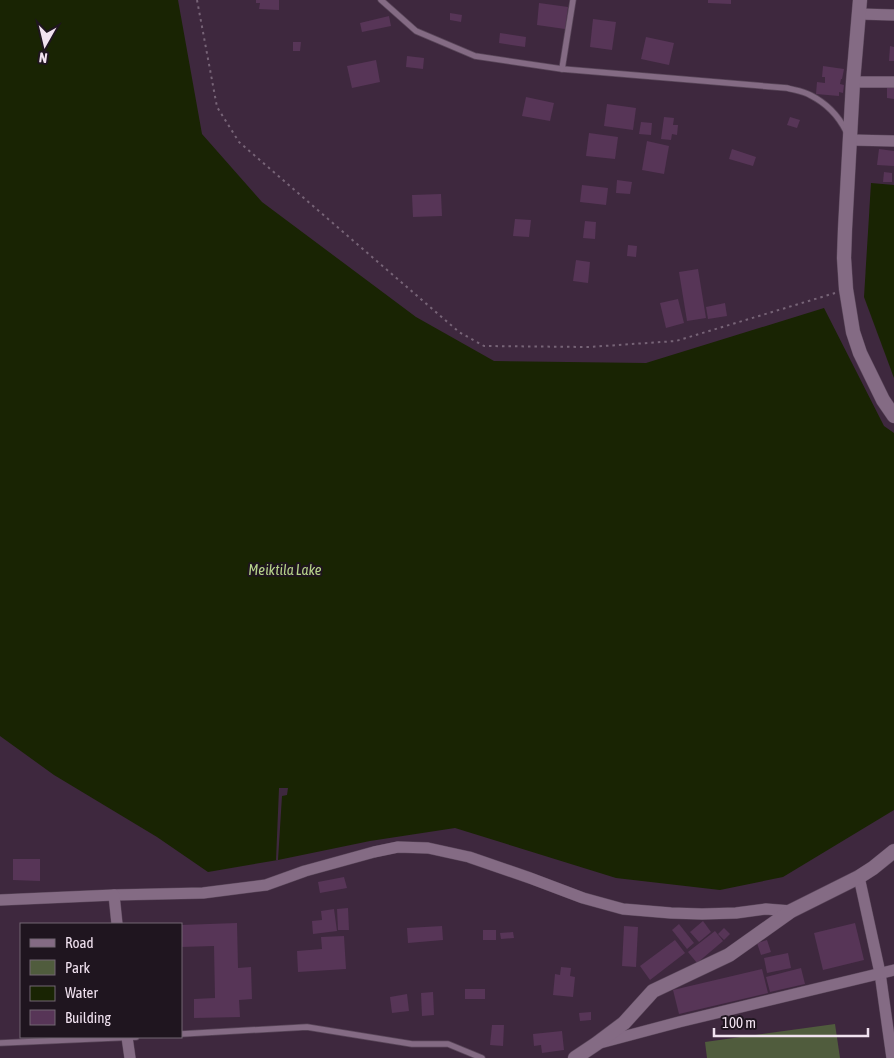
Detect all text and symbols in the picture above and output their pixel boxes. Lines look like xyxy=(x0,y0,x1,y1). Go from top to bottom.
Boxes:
north arrow xyxy=(20,20,70,70)
text: N xyxy=(38,49,48,66)
water label: Meiktila Lake xyxy=(248,561,322,578)
legend xyxy=(20,923,182,1038)
text: Road xyxy=(65,934,94,951)
text: Park xyxy=(65,959,90,976)
text: Water xyxy=(65,984,98,1001)
scale bar xyxy=(714,1006,868,1038)
text: Building xyxy=(65,1009,111,1026)
text: 100 m xyxy=(722,1014,756,1031)

